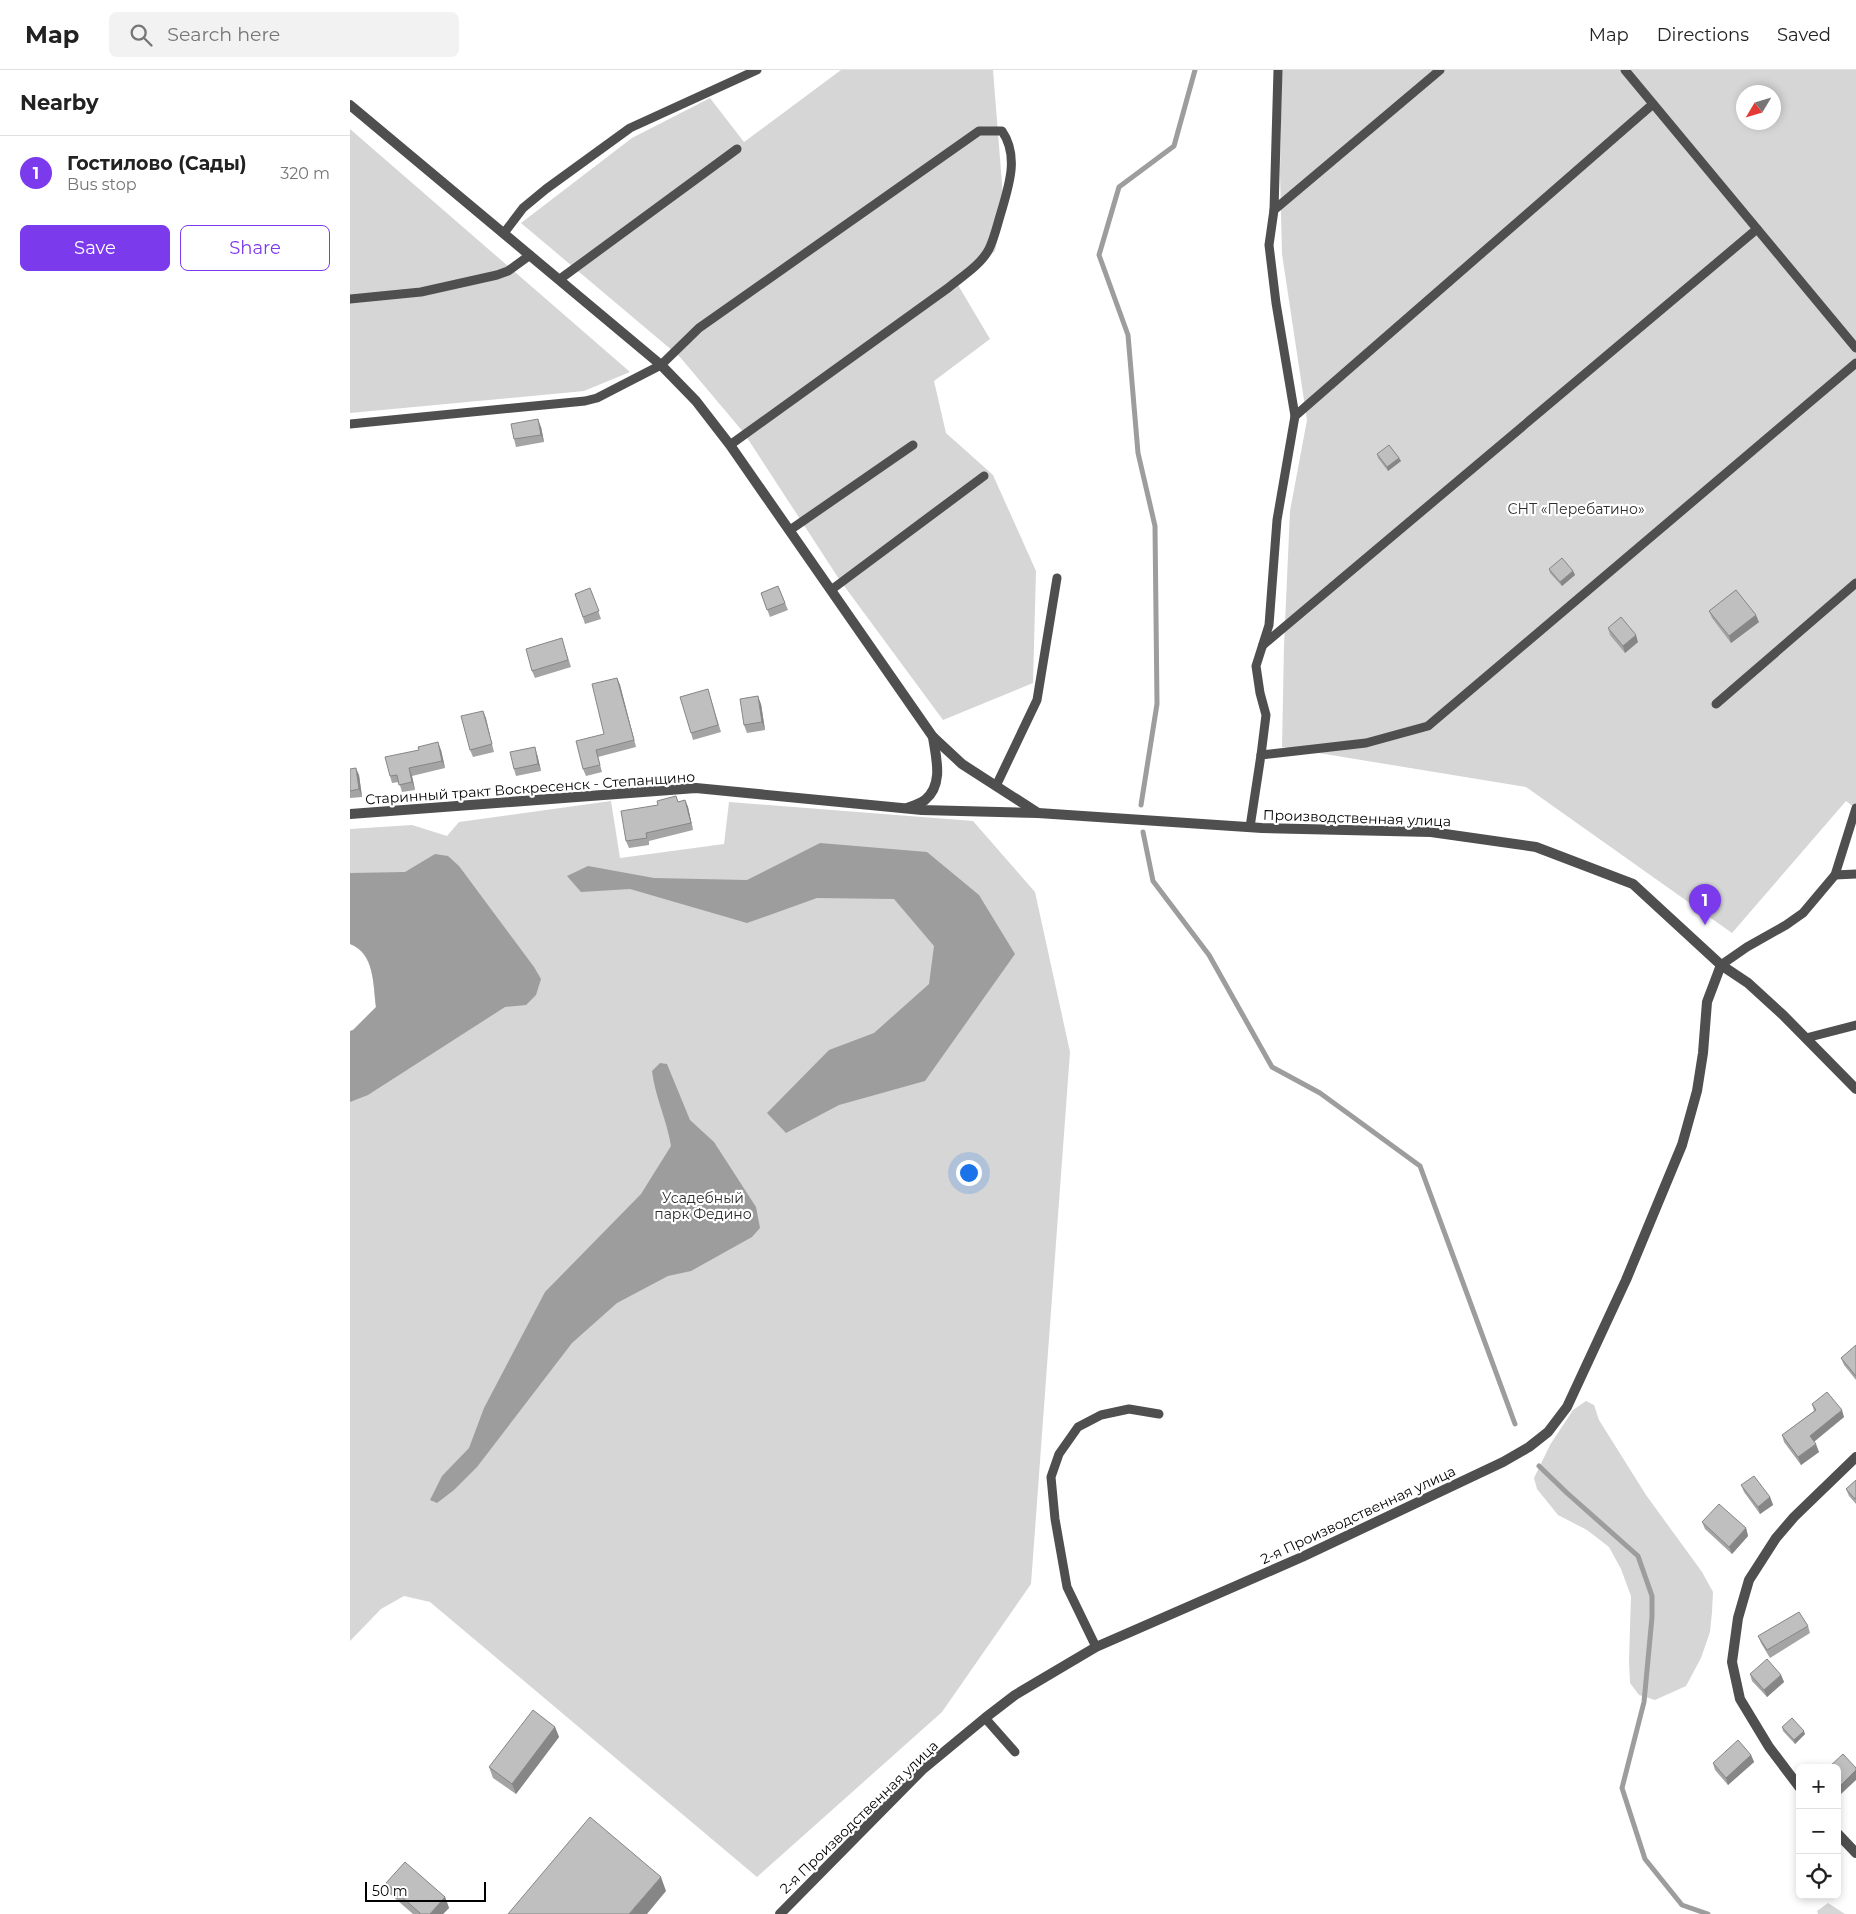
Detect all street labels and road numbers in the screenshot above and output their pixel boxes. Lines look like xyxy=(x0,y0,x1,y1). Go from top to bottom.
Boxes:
street label: Старинный тракт Воскресенск - Степанщино xyxy=(364,767,696,809)
street label: Производственная улица xyxy=(1263,806,1451,830)
street label: 2-я Производственная улица xyxy=(1258,1462,1458,1568)
street label: 2-я Производственная улица xyxy=(776,1736,942,1898)

